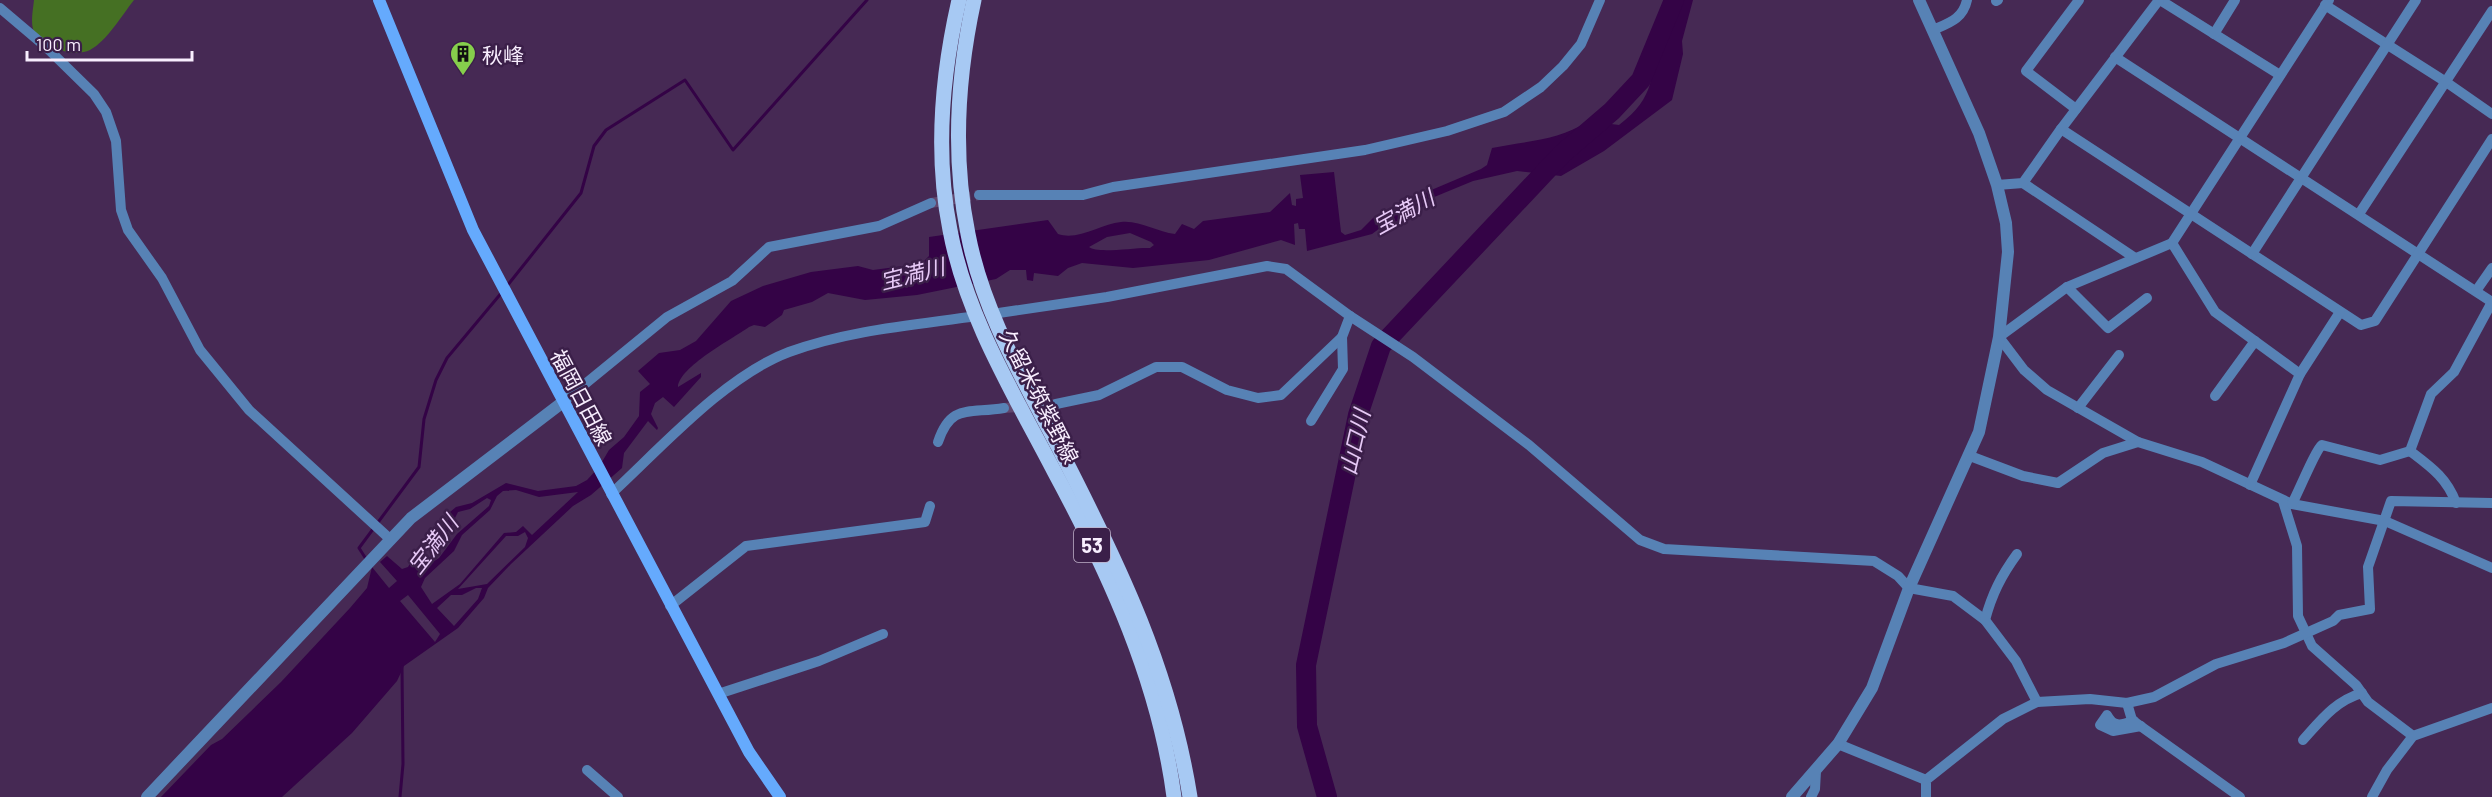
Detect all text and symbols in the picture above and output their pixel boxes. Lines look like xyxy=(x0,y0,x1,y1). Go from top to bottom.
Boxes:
scale bar xyxy=(27,24,192,62)
text: 100 m xyxy=(36,33,81,55)
building icon: 秋峰 xyxy=(448,39,478,77)
place label: 秋峰 xyxy=(482,42,524,67)
water label: 宝満川 xyxy=(1368,183,1440,238)
water label: 宝満川 xyxy=(877,252,949,294)
street label: 久留米筑紫野線 xyxy=(995,325,1085,467)
street label: 福岡日田線 xyxy=(546,345,618,449)
water label: 山口川 xyxy=(1334,405,1375,477)
water label: 宝満川 xyxy=(401,508,464,578)
road number: 53 xyxy=(1074,528,1110,562)

